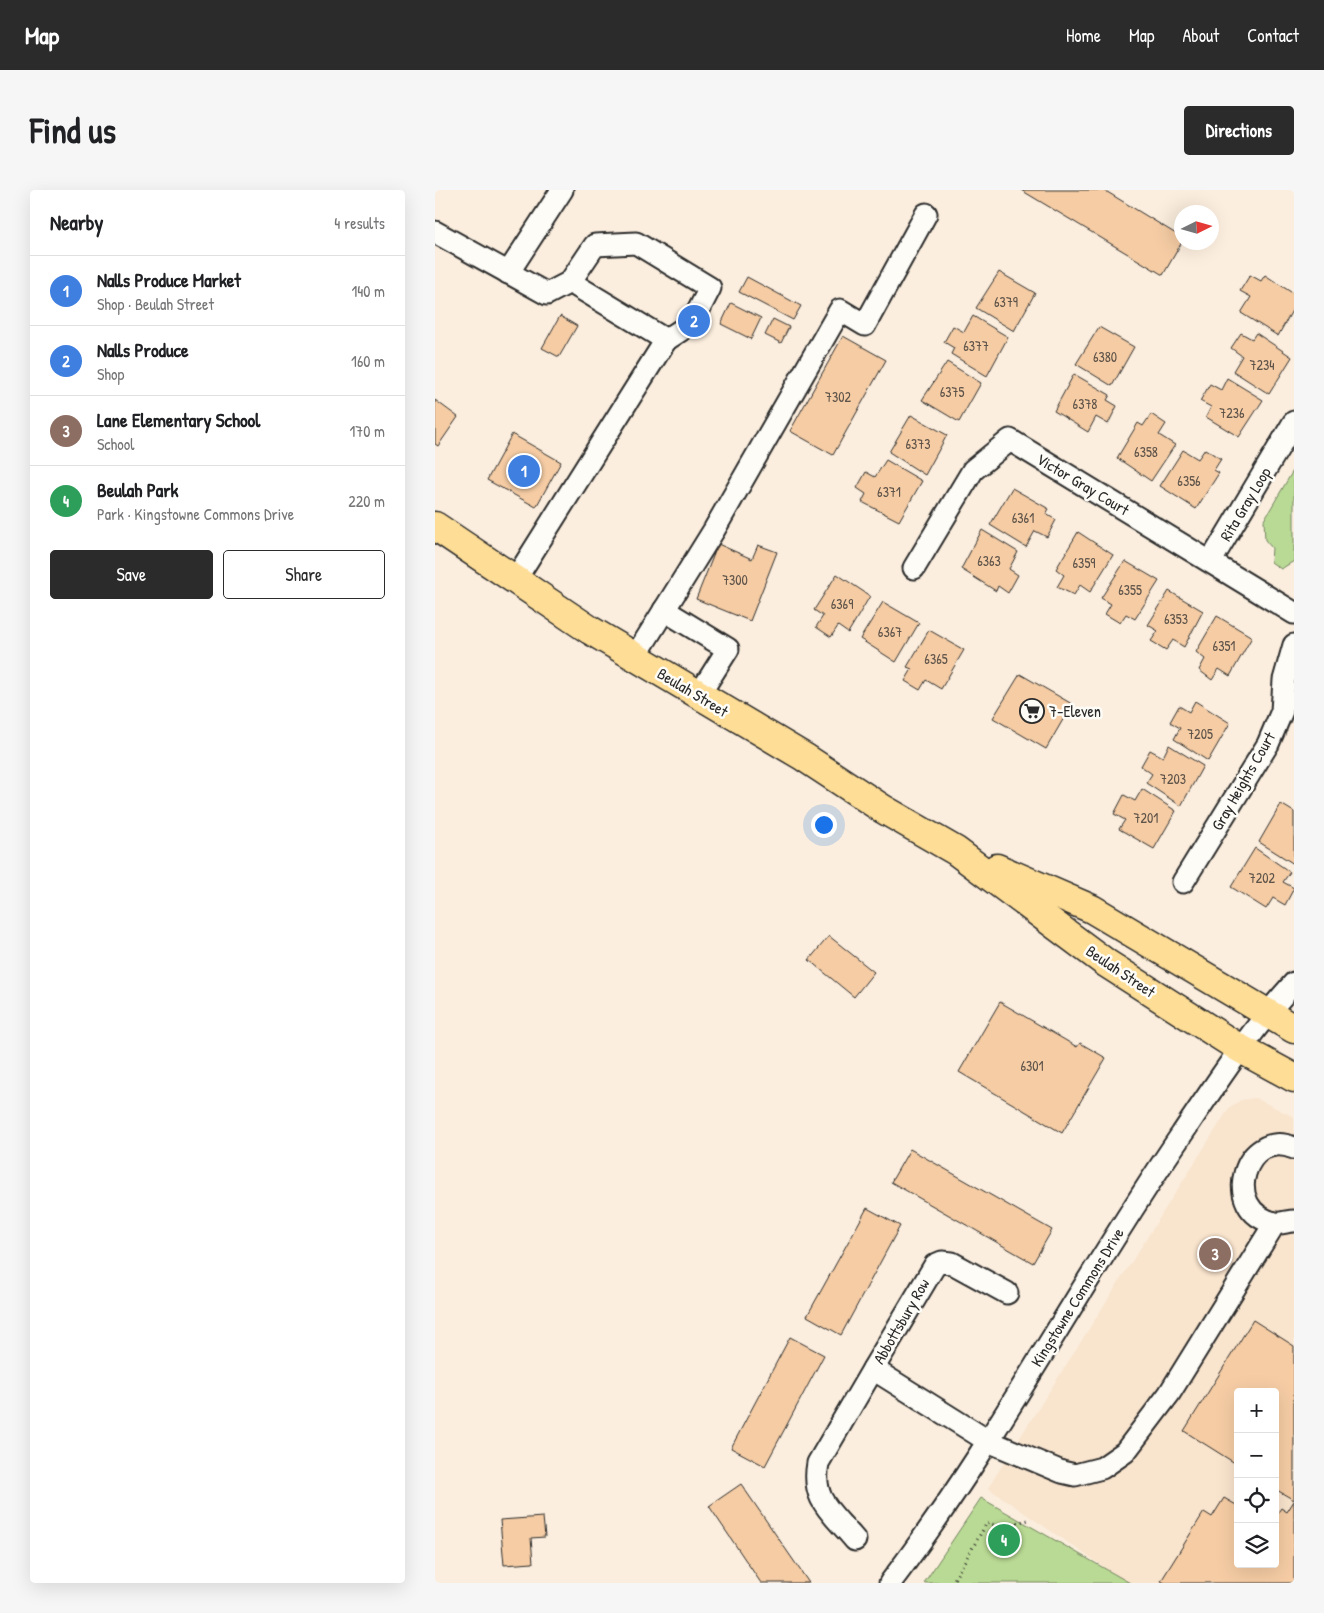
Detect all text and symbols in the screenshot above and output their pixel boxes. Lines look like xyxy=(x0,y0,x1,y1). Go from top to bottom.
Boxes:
text: Map xyxy=(25,19,59,51)
text: Home xyxy=(1066,23,1101,48)
text: Map xyxy=(1129,23,1154,48)
text: About xyxy=(1182,23,1219,48)
text: Contact xyxy=(1247,23,1299,48)
button: Directions xyxy=(1184,106,1294,155)
text: Find us xyxy=(30,107,116,154)
north arrow xyxy=(1174,205,1219,250)
text: Nearby xyxy=(50,208,103,237)
text: 4 results xyxy=(334,212,385,234)
text: Nalls Produce Market xyxy=(97,267,241,293)
text: 1 xyxy=(63,280,69,302)
text: 140 m xyxy=(351,280,385,302)
house number: 6379 xyxy=(994,292,1018,311)
text: Shop · Beulah Street xyxy=(97,293,214,315)
pin: 2 xyxy=(678,302,710,340)
house number: 6377 xyxy=(963,336,989,355)
text: Nalls Produce xyxy=(97,337,189,363)
house number: 6380 xyxy=(1093,347,1117,366)
text: 2 xyxy=(62,350,70,372)
text: 160 m xyxy=(351,350,385,372)
house number: 7234 xyxy=(1249,355,1275,374)
text: Shop xyxy=(97,363,124,385)
house number: 6375 xyxy=(940,382,964,401)
house number: 7302 xyxy=(825,387,851,406)
house number: 6378 xyxy=(1073,394,1097,413)
house number: 7236 xyxy=(1219,403,1245,422)
text: Lane Elementary School xyxy=(97,407,260,433)
text: 3 xyxy=(62,420,70,442)
text: 170 m xyxy=(350,420,385,442)
text: School xyxy=(97,433,134,455)
house number: 6373 xyxy=(905,434,931,453)
house number: 6358 xyxy=(1134,442,1158,461)
street label: Victor Gray Court xyxy=(1033,448,1134,521)
pin: 1 xyxy=(508,452,540,490)
street label: Rita Gray Loop xyxy=(1214,463,1276,545)
house number: 6356 xyxy=(1177,471,1201,490)
text: Beulah Park xyxy=(97,477,178,503)
house number: 6371 xyxy=(877,482,901,501)
text: 4 xyxy=(63,490,69,512)
text: 220 m xyxy=(348,490,385,512)
text: Park · Kingstowne Commons Drive xyxy=(97,503,294,525)
house number: 6361 xyxy=(1012,508,1034,527)
button: Save xyxy=(50,550,213,599)
button: Share xyxy=(223,550,385,599)
house number: 6363 xyxy=(977,551,1001,570)
house number: 6359 xyxy=(1073,553,1095,572)
house number: 7300 xyxy=(722,570,748,589)
house number: 6355 xyxy=(1118,580,1142,599)
house number: 6369 xyxy=(831,594,853,613)
house number: 6353 xyxy=(1164,609,1188,628)
house number: 6367 xyxy=(878,622,902,641)
house number: 6351 xyxy=(1213,636,1235,655)
house number: 6365 xyxy=(924,649,948,668)
street label: Beulah Street xyxy=(653,662,733,722)
supermarket icon: 7-Eleven xyxy=(1019,698,1045,724)
place label: 7-Eleven xyxy=(1049,700,1101,722)
house number: 7205 xyxy=(1187,724,1213,743)
street label: Gray Heights Court xyxy=(1206,727,1280,834)
house number: 7203 xyxy=(1160,769,1186,788)
house number: 7201 xyxy=(1134,808,1158,827)
your location xyxy=(811,812,837,838)
house number: 7202 xyxy=(1249,868,1276,887)
street label: Beulah Street xyxy=(1082,940,1160,1002)
house number: 6301 xyxy=(1020,1056,1044,1075)
street label: Kingstowne Commons Drive xyxy=(1025,1223,1129,1371)
pin: 3 xyxy=(1199,1235,1231,1273)
street label: Abbottsbury Row xyxy=(868,1274,934,1368)
map controls xyxy=(1234,1388,1279,1568)
button: + xyxy=(1234,1388,1279,1433)
button: − xyxy=(1234,1433,1279,1478)
button: locate xyxy=(1234,1478,1279,1523)
pin: 4 xyxy=(988,1521,1020,1559)
button: layers xyxy=(1234,1523,1279,1568)

